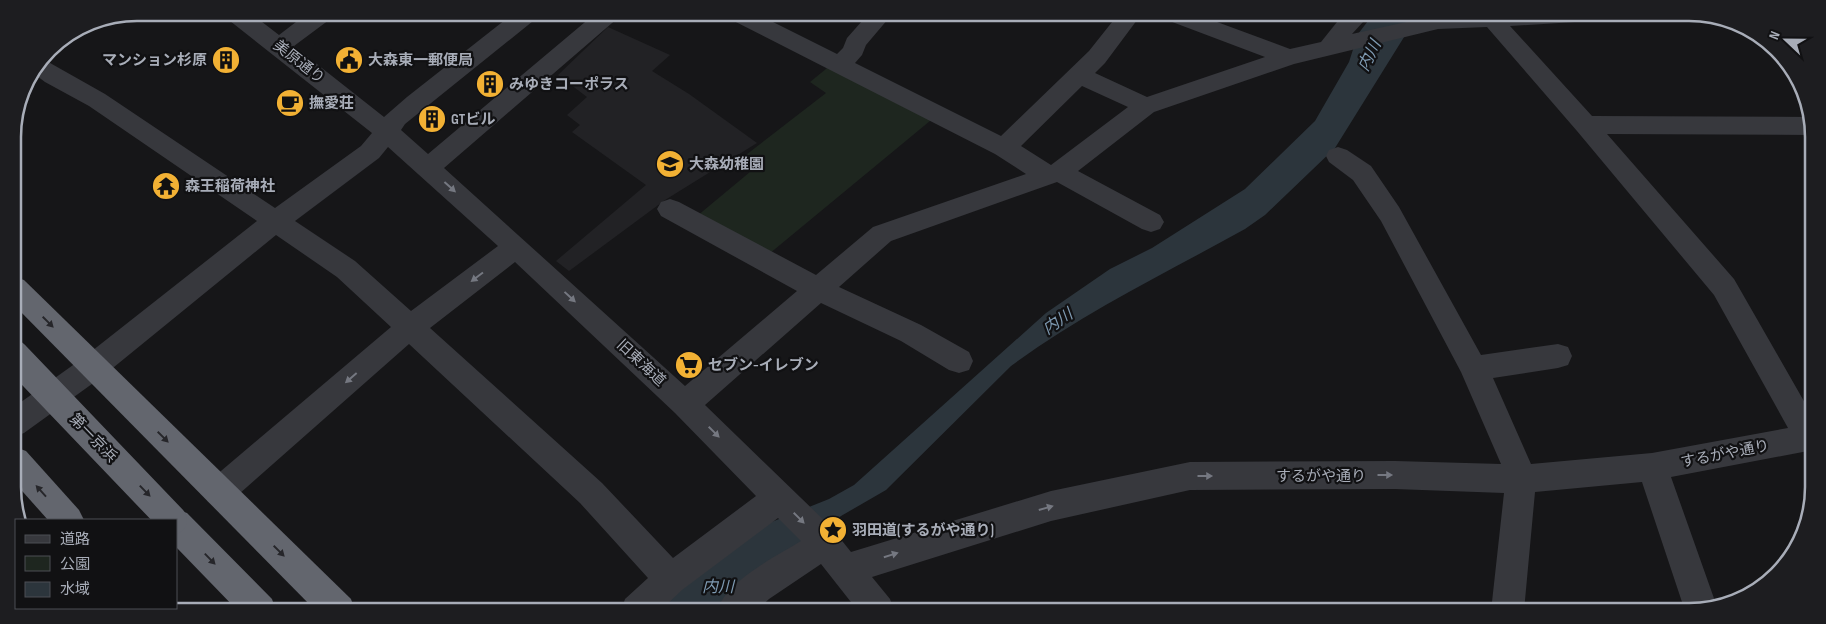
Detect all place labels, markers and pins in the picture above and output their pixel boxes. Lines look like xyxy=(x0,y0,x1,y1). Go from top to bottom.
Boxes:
building icon: マンション杉原 xyxy=(211,45,241,75)
public building icon: 大森東一郵便局 xyxy=(334,45,364,75)
place label: マンション杉原 xyxy=(102,51,207,70)
place label: 大森東一郵便局 xyxy=(368,51,473,70)
building icon: みゆきコーポラス xyxy=(475,69,505,99)
place label: みゆきコーポラス xyxy=(509,75,629,94)
cafe icon: 撫愛荘 xyxy=(275,88,305,118)
place label: 撫愛荘 xyxy=(309,94,354,113)
building icon: GTビル xyxy=(417,104,447,134)
place label: GTビル xyxy=(451,110,495,129)
school or university icon: 大森幼稚園 xyxy=(655,149,685,179)
place label: 大森幼稚園 xyxy=(689,155,764,174)
temple icon: 森王稲荷神社 xyxy=(151,171,181,201)
place label: 森王稲荷神社 xyxy=(185,177,275,196)
supermarket icon: セブン-イレブン xyxy=(674,350,704,380)
place label: セブン-イレブン xyxy=(708,356,819,375)
place icon: 羽田道(するがや通り) xyxy=(818,515,848,545)
place label: 羽田道(するがや通り) xyxy=(852,521,994,540)

